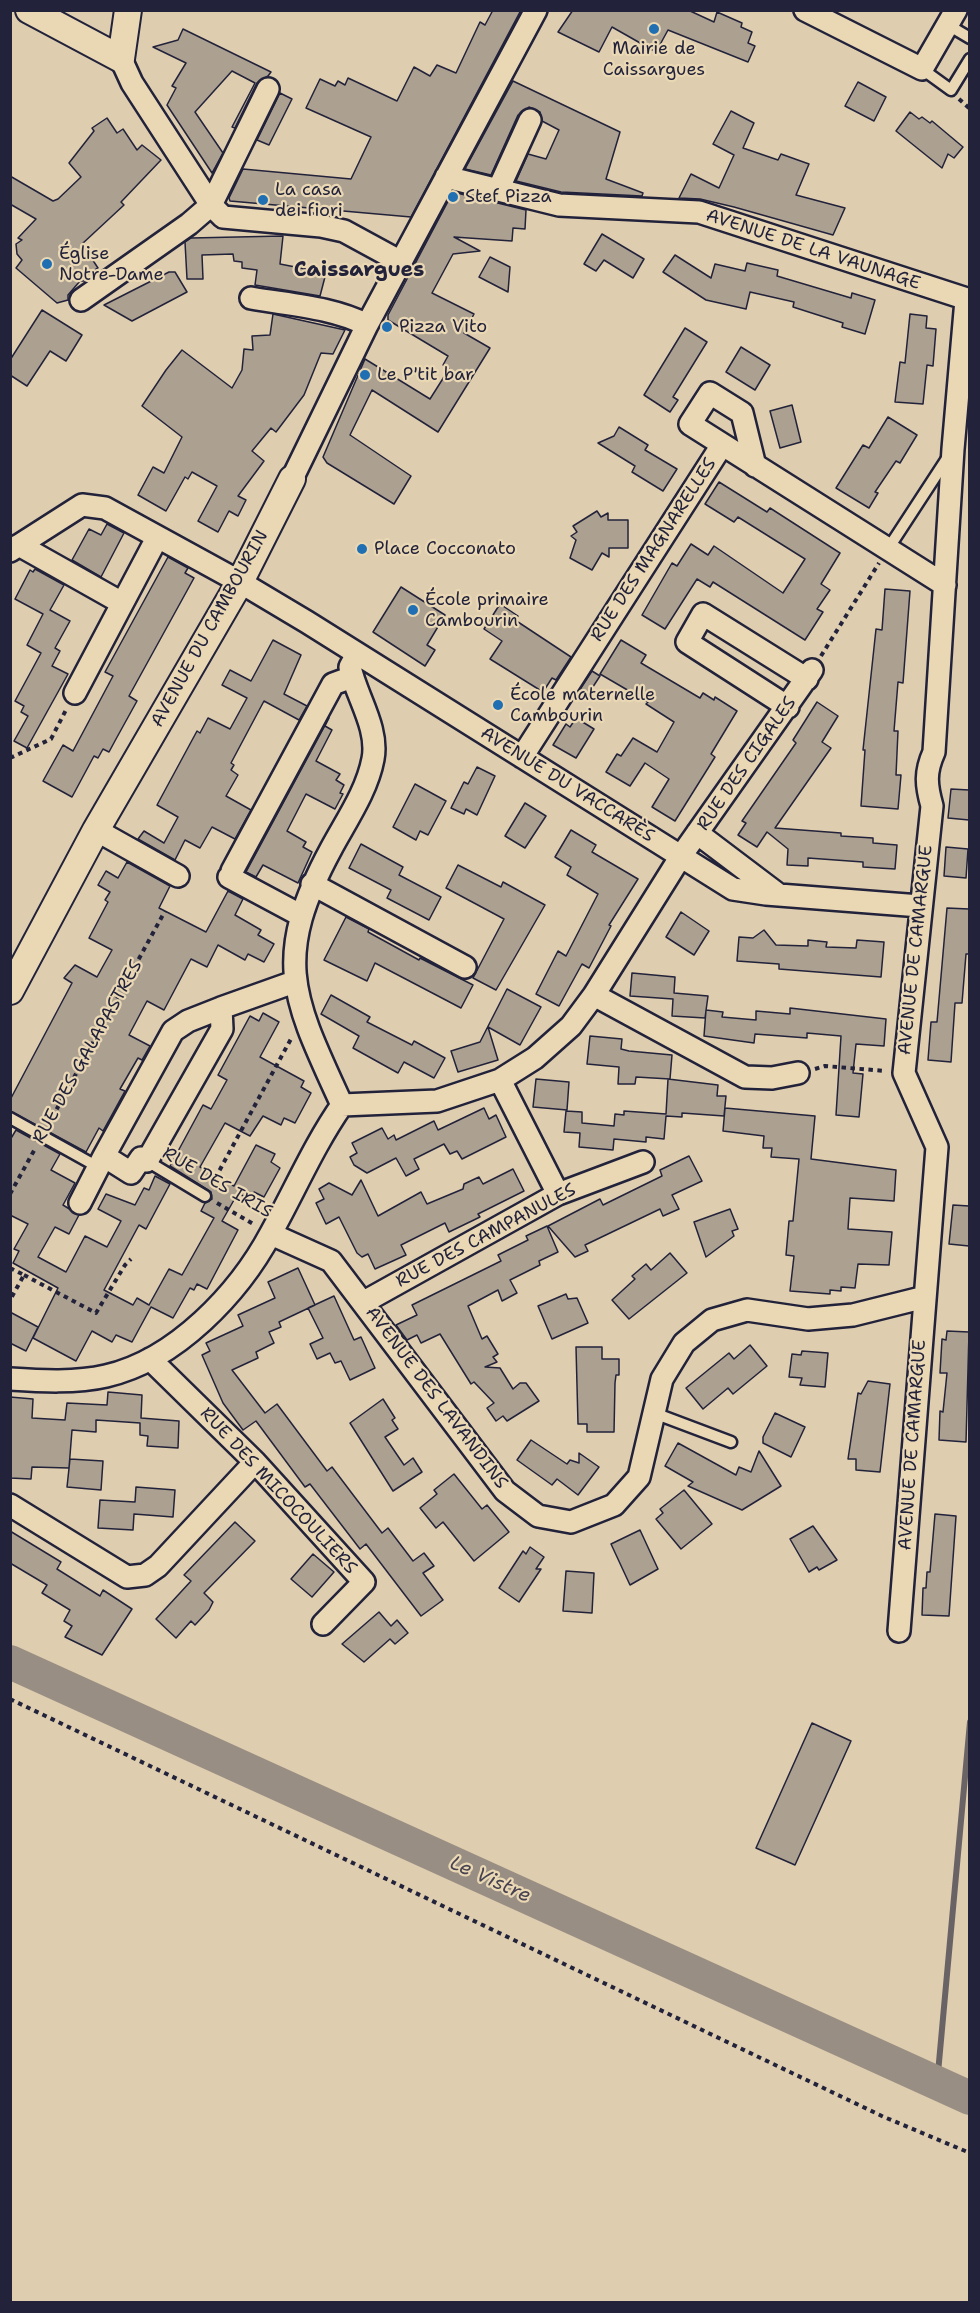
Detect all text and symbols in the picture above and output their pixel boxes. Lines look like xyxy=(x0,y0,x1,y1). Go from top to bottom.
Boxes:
marker: Mairie de Caissargues xyxy=(647,22,661,36)
place label: Mairie de Caissargues xyxy=(603,38,705,80)
place label: La casa dei fiori xyxy=(275,179,343,222)
place label: Stef Pizza xyxy=(465,186,552,208)
marker: Stef Pizza xyxy=(446,190,460,204)
marker: La casa dei fiori xyxy=(256,193,270,207)
street label: AVENUE DE LA VAUNAGE xyxy=(703,205,923,295)
place label: Église Notre-Dame xyxy=(59,243,164,286)
marker: Église Notre-Dame xyxy=(40,257,54,271)
district label: Caissargues xyxy=(294,258,424,284)
place label: Pizza Vito xyxy=(399,316,487,338)
marker: Pizza Vito xyxy=(380,320,394,334)
place label: Le P'tit bar xyxy=(377,364,474,386)
marker: Le P'tit bar xyxy=(358,368,372,382)
street label: RUE DES MAGNARELLES xyxy=(587,454,721,646)
street label: AVENUE DU CAMBOURIN xyxy=(147,527,273,731)
place label: Place Cocconato xyxy=(374,538,516,560)
marker: Place Cocconato xyxy=(355,542,369,556)
place label: École primaire Cambourin xyxy=(425,589,549,632)
marker: École primaire Cambourin xyxy=(406,603,420,617)
place label: École maternelle Cambourin xyxy=(510,684,655,726)
street label: RUE DES CIGALES xyxy=(693,693,801,835)
marker: École maternelle Cambourin xyxy=(491,698,505,712)
street label: AVENUE DU VACCARÈS xyxy=(476,723,658,847)
street label: AVENUE DE CAMARGUE xyxy=(894,844,938,1056)
street label: RUE DES GALAPASTRES xyxy=(28,956,148,1148)
street label: RUE DES IRIS xyxy=(158,1143,276,1223)
street label: RUE DES CAMPANULES xyxy=(392,1179,580,1293)
street label: AVENUE DES LAVANDINS xyxy=(360,1303,512,1493)
street label: AVENUE DE CAMARGUE xyxy=(895,1339,931,1551)
street label: RUE DES MICOCOULIERS xyxy=(195,1403,361,1579)
water label: Le Vistre xyxy=(446,1852,534,1908)

